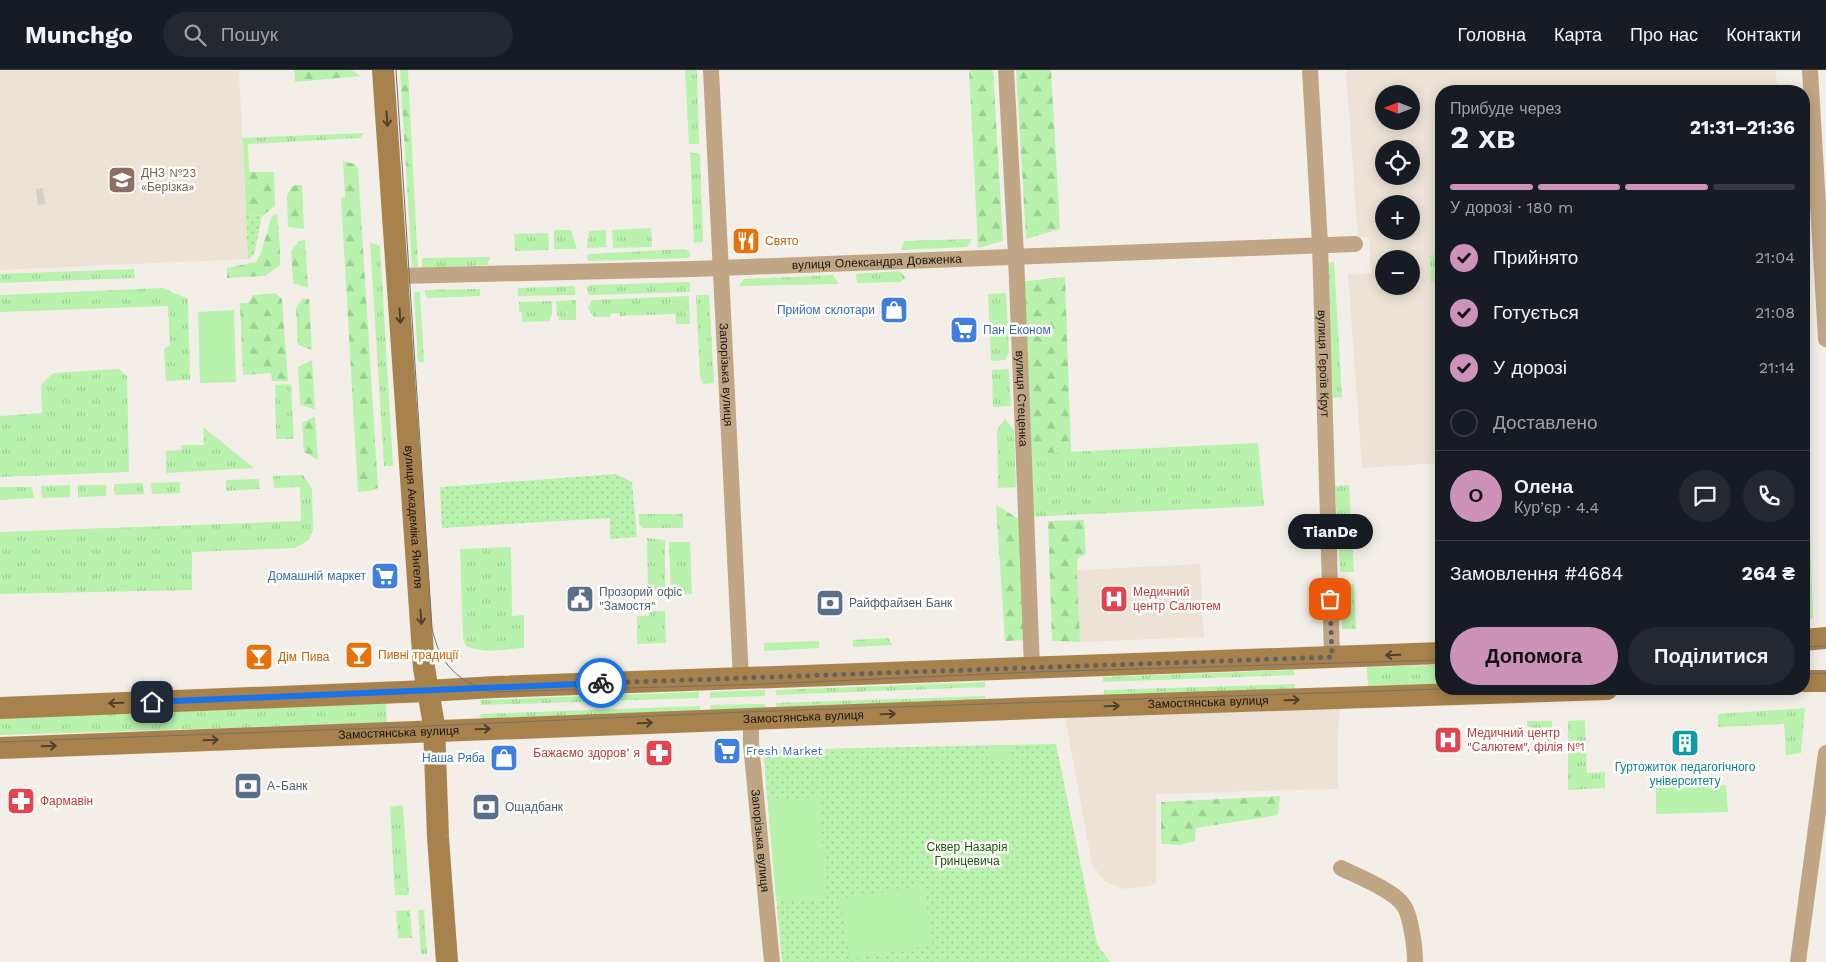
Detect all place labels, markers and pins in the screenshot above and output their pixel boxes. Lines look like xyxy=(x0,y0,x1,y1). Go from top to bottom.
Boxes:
school or university icon: ДНЗ №23 «Берізка» xyxy=(107,165,137,195)
place label: ДНЗ №23 «Берізка» xyxy=(141,166,196,194)
restaurant icon: Свято xyxy=(731,226,761,256)
place label: Свято xyxy=(765,234,799,248)
shop icon: Прийом склотари xyxy=(879,295,909,325)
place label: Прийом склотари xyxy=(777,303,875,317)
supermarket icon: Пан Економ xyxy=(949,315,979,345)
place label: Пан Економ xyxy=(983,323,1051,337)
callout: TianDe xyxy=(1288,514,1372,549)
supermarket icon: Домашній маркет xyxy=(370,561,400,591)
place label: Домашній маркет xyxy=(268,569,366,583)
pin xyxy=(1309,578,1351,620)
public building icon: Прозорий офіс "Замостя" xyxy=(565,584,595,614)
hospital icon: Медичний центр Салютем xyxy=(1099,584,1129,614)
place label: Прозорий офіс "Замостя" xyxy=(599,585,682,613)
place label: Медичний центр Салютем xyxy=(1133,585,1221,613)
bank icon: Райффайзен Банк xyxy=(815,588,845,618)
place label: Райффайзен Банк xyxy=(849,596,953,610)
bar icon: Пивні традиції xyxy=(344,640,374,670)
bar icon: Дім Пива xyxy=(244,642,274,672)
place label: Пивні традиції xyxy=(378,648,459,662)
place label: Дім Пива xyxy=(278,650,330,664)
pin xyxy=(131,681,173,723)
hospital icon: Медичний центр "Салютем", філія №1 xyxy=(1433,725,1463,755)
place label: Медичний центр "Салютем", філія №1 xyxy=(1467,726,1585,754)
building icon: Гуртожиток педагогічного університету xyxy=(1670,728,1700,758)
supermarket icon: Fresh Market xyxy=(712,736,742,766)
pharmacy icon: Бажаємо здоровʼя xyxy=(644,738,674,768)
shop icon: Наша Ряба xyxy=(489,743,519,773)
place label: Fresh Market xyxy=(746,744,823,758)
place label: Бажаємо здоровʼя xyxy=(533,746,640,760)
place label: Наша Ряба xyxy=(422,751,485,765)
place label: Гуртожиток педагогічного університету xyxy=(1615,760,1756,788)
bank icon: А-Банк xyxy=(233,771,263,801)
place label: А-Банк xyxy=(267,779,308,793)
pharmacy icon: Фармавін xyxy=(6,786,36,816)
bank icon: Ощадбанк xyxy=(471,792,501,822)
place label: Фармавін xyxy=(40,794,93,808)
place label: Ощадбанк xyxy=(505,800,564,814)

